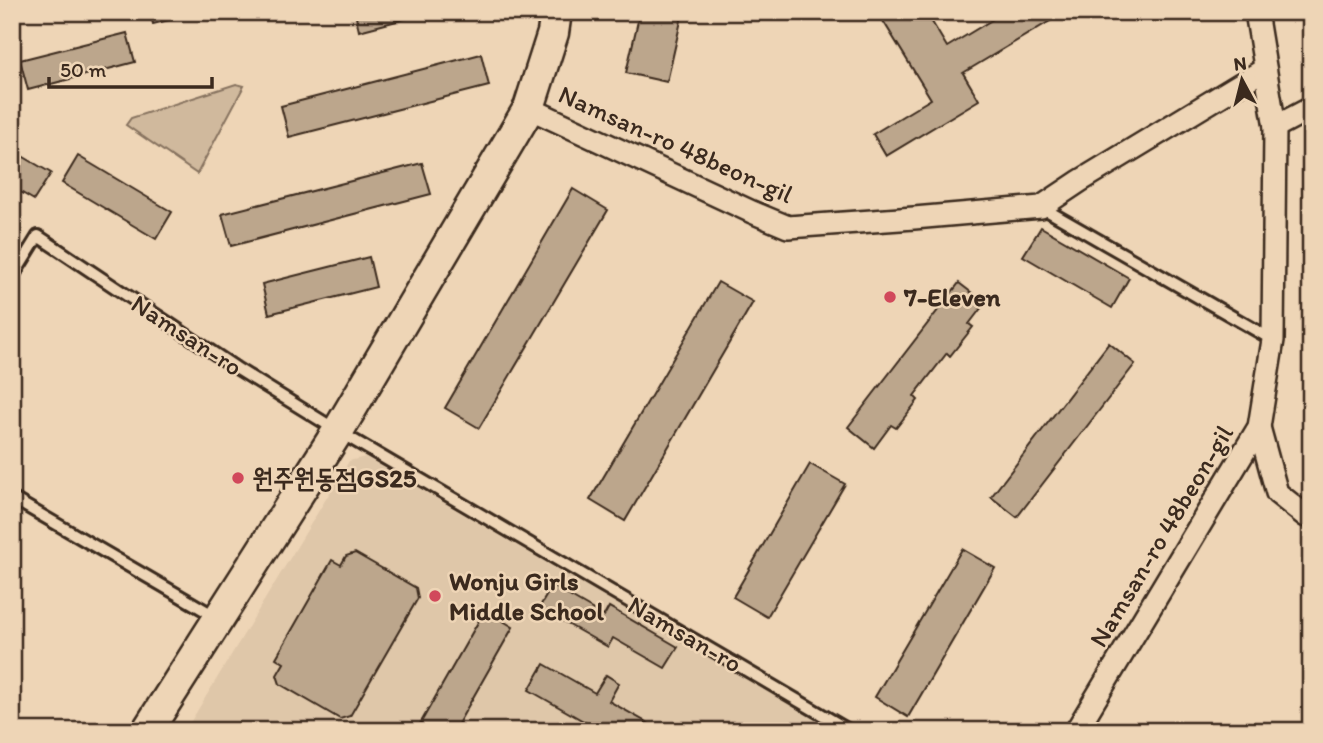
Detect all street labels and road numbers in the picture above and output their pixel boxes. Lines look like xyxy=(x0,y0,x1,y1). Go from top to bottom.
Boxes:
street label: Namsan-ro 48beon-gil xyxy=(554,78,798,210)
street label: Namsan-ro xyxy=(125,287,249,383)
street label: Namsan-ro 48beon-gil xyxy=(1082,419,1240,653)
street label: Namsan-ro xyxy=(622,589,748,679)

